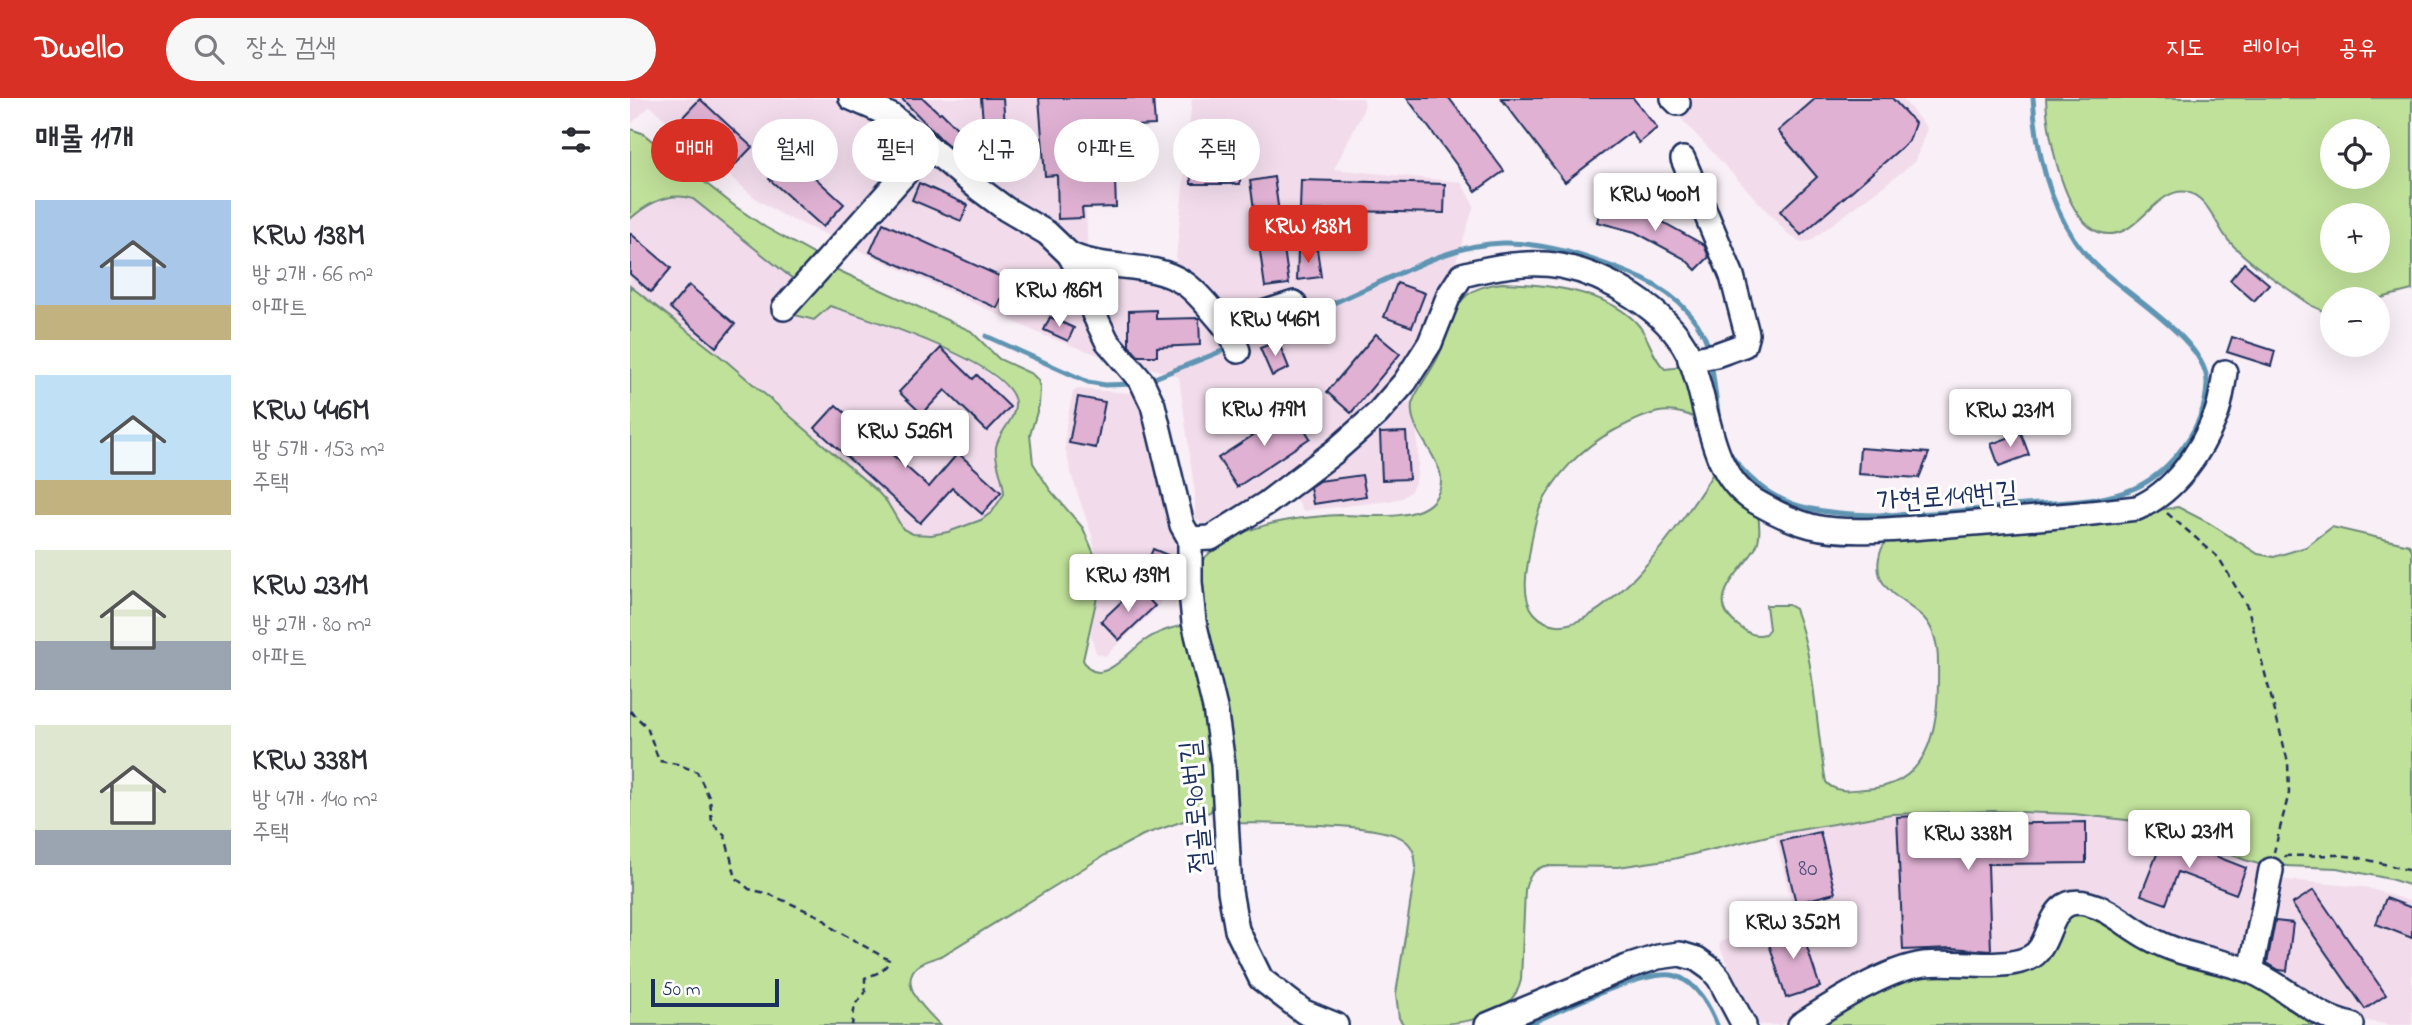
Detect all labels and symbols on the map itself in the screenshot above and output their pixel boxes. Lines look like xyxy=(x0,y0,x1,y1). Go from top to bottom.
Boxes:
pin: KRW 400M xyxy=(1583,174,1727,233)
pin: KRW 138M xyxy=(1236,206,1380,265)
pin: KRW 186M xyxy=(987,270,1131,329)
pin: KRW 446M xyxy=(1203,299,1347,358)
pin: KRW 179M xyxy=(1192,388,1336,448)
pin: KRW 231M xyxy=(1938,390,2082,449)
pin: KRW 526M xyxy=(833,410,977,470)
street label: 가현로149번길 xyxy=(1875,473,2019,524)
pin: KRW 139M xyxy=(1056,554,1200,614)
street label: 절골로90번길 xyxy=(1171,739,1224,875)
pin: KRW 231M xyxy=(2117,810,2261,870)
pin: KRW 338M xyxy=(1896,812,2040,872)
house number: 80 xyxy=(1798,852,1818,887)
pin: KRW 352M xyxy=(1721,902,1865,961)
scale bar xyxy=(651,976,779,1008)

